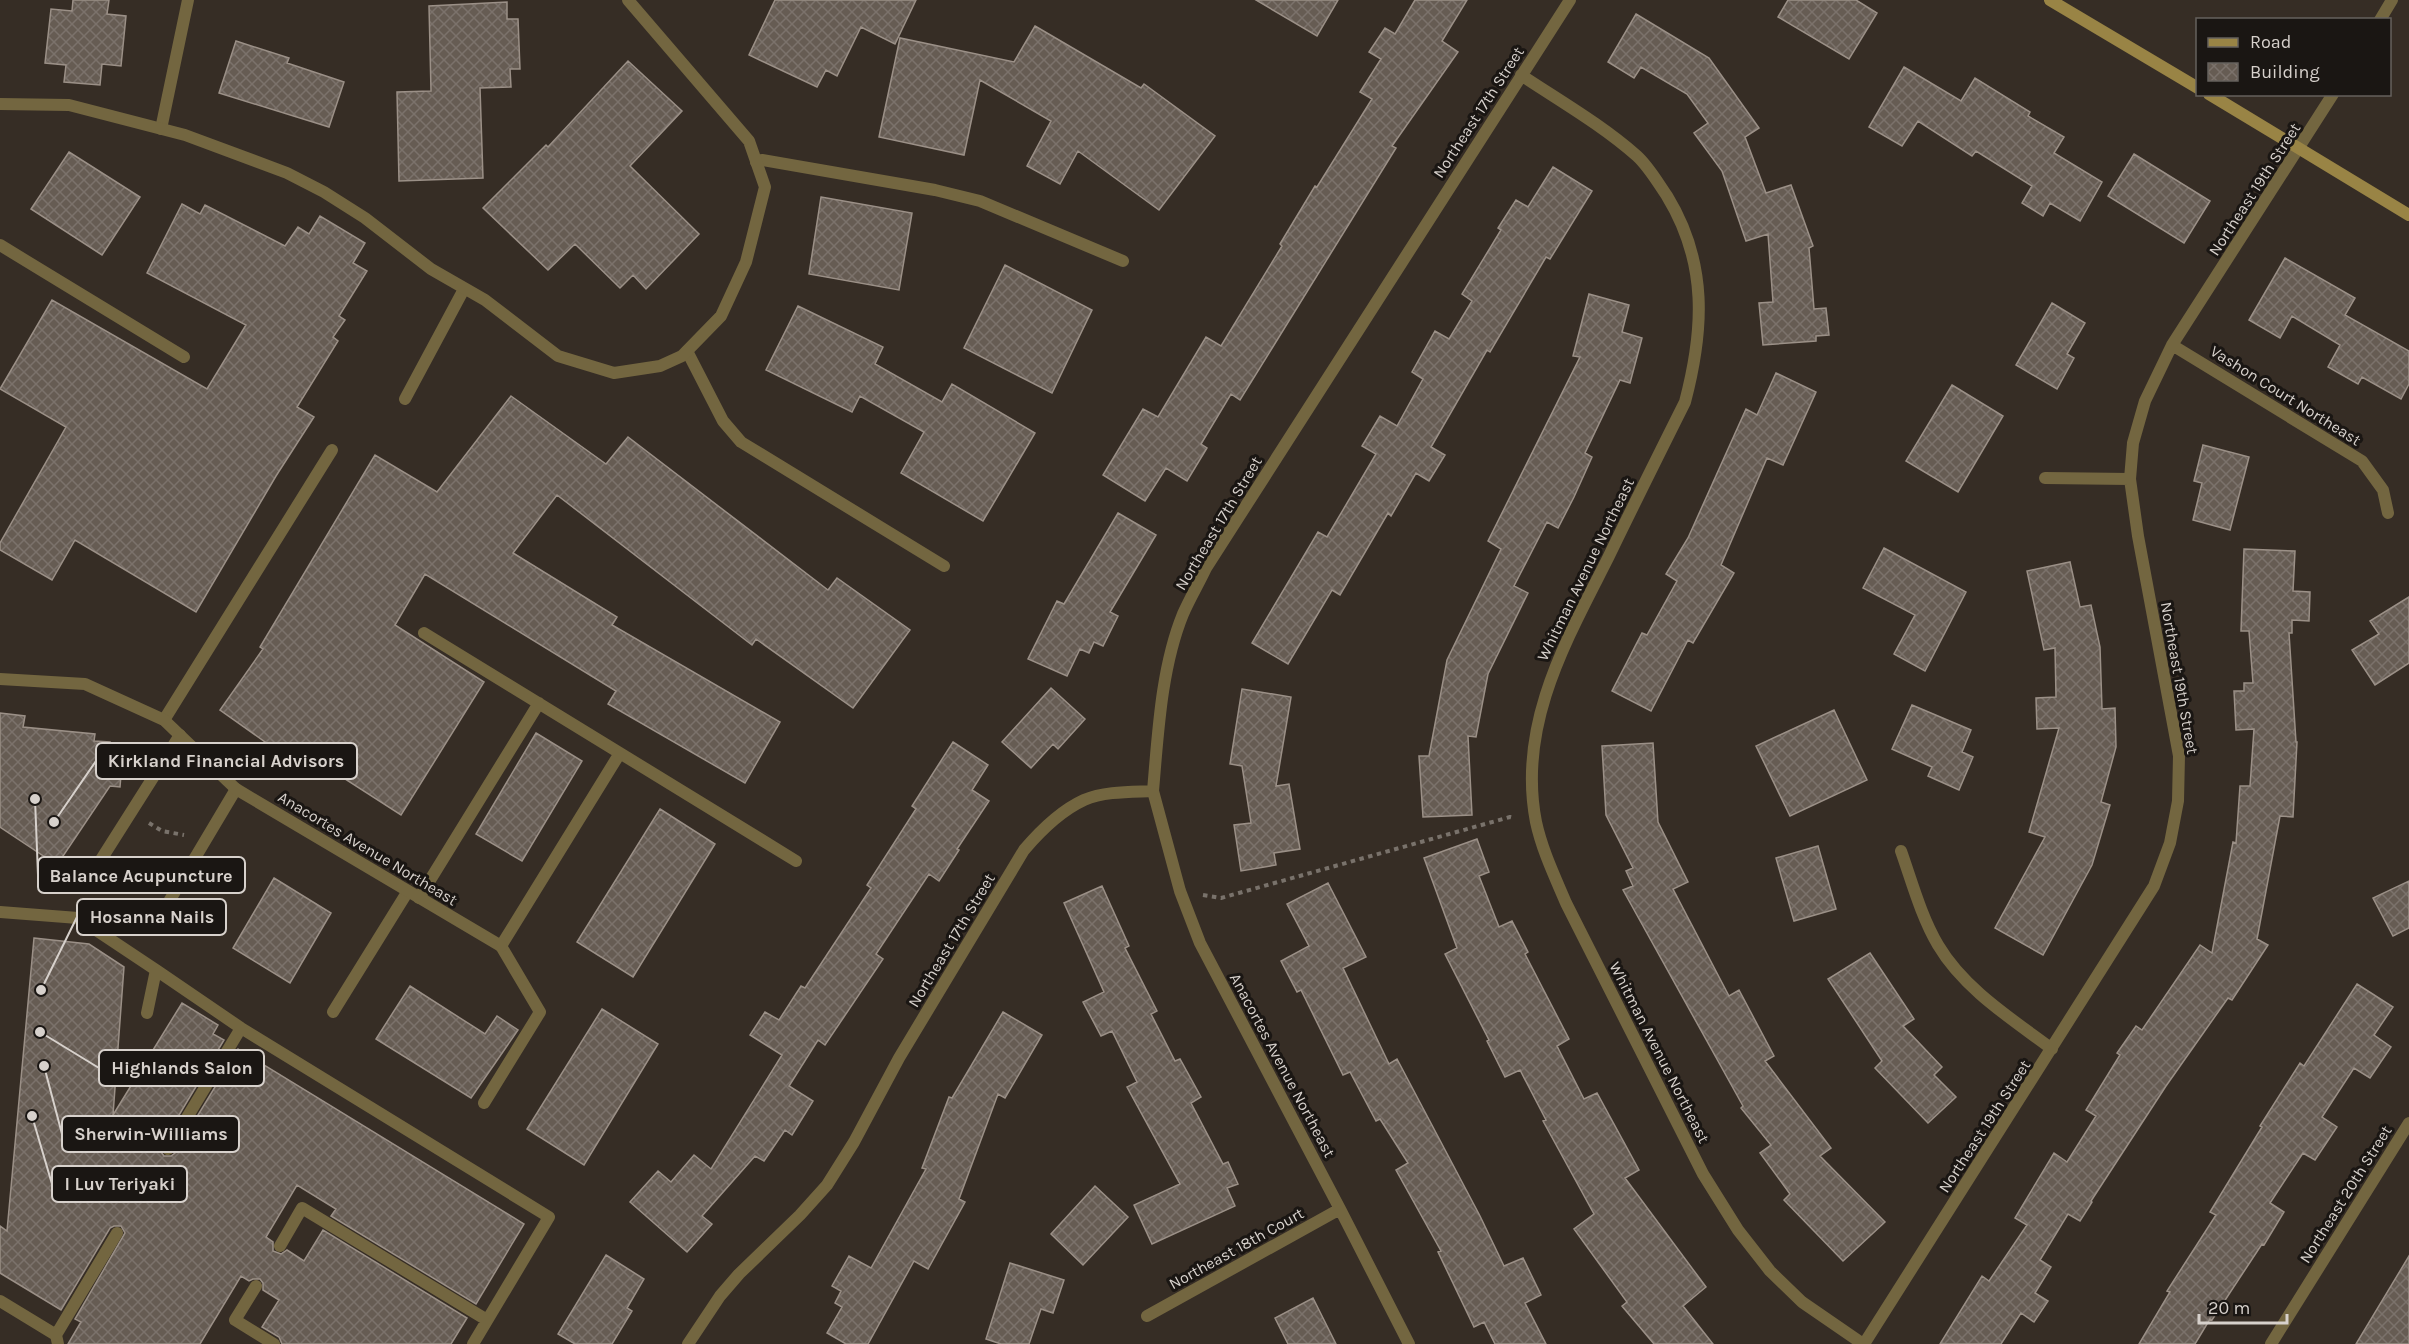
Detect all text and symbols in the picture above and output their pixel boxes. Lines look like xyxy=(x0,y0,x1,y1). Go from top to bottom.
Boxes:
legend xyxy=(2196,18,2391,96)
text: Road xyxy=(2250,31,2291,53)
street label: Northeast 17th Street xyxy=(1429,43,1528,181)
text: Building xyxy=(2250,61,2320,83)
street label: Northeast 19th Street xyxy=(2204,119,2304,259)
street label: Vashon Court Northeast xyxy=(2207,341,2365,450)
street label: Northeast 17th Street xyxy=(1171,453,1266,594)
street label: Whitman Avenue Northeast xyxy=(1533,475,1638,664)
street label: Northeast 19th Street xyxy=(2157,600,2202,756)
callout: Kirkland Financial Advisors xyxy=(96,743,357,779)
text: Kirkland Financial Advisors xyxy=(108,750,344,772)
street label: Anacortes Avenue Northeast xyxy=(275,787,461,910)
callout: Balance Acupuncture xyxy=(38,857,245,893)
text: Balance Acupuncture xyxy=(49,865,233,887)
street label: Northeast 17th Street xyxy=(904,870,999,1011)
callout: Hosanna Nails xyxy=(77,899,226,935)
text: Hosanna Nails xyxy=(90,906,214,928)
street label: Whitman Avenue Northeast xyxy=(1605,958,1714,1146)
street label: Anacortes Avenue Northeast xyxy=(1226,970,1339,1161)
callout: Highlands Salon xyxy=(99,1050,264,1086)
street label: Northeast 19th Street xyxy=(1934,1056,2034,1196)
text: Highlands Salon xyxy=(111,1057,253,1079)
callout: Sherwin-Williams xyxy=(62,1116,239,1152)
street label: Northeast 20th Street xyxy=(2295,1122,2395,1267)
text: Sherwin-Williams xyxy=(74,1123,228,1145)
callout: I Luv Teriyaki xyxy=(52,1166,187,1202)
text: I Luv Teriyaki xyxy=(65,1173,175,1195)
street label: Northeast 18th Court xyxy=(1166,1204,1307,1293)
scale bar xyxy=(2199,1287,2288,1325)
text: 20 m xyxy=(2208,1297,2250,1319)

